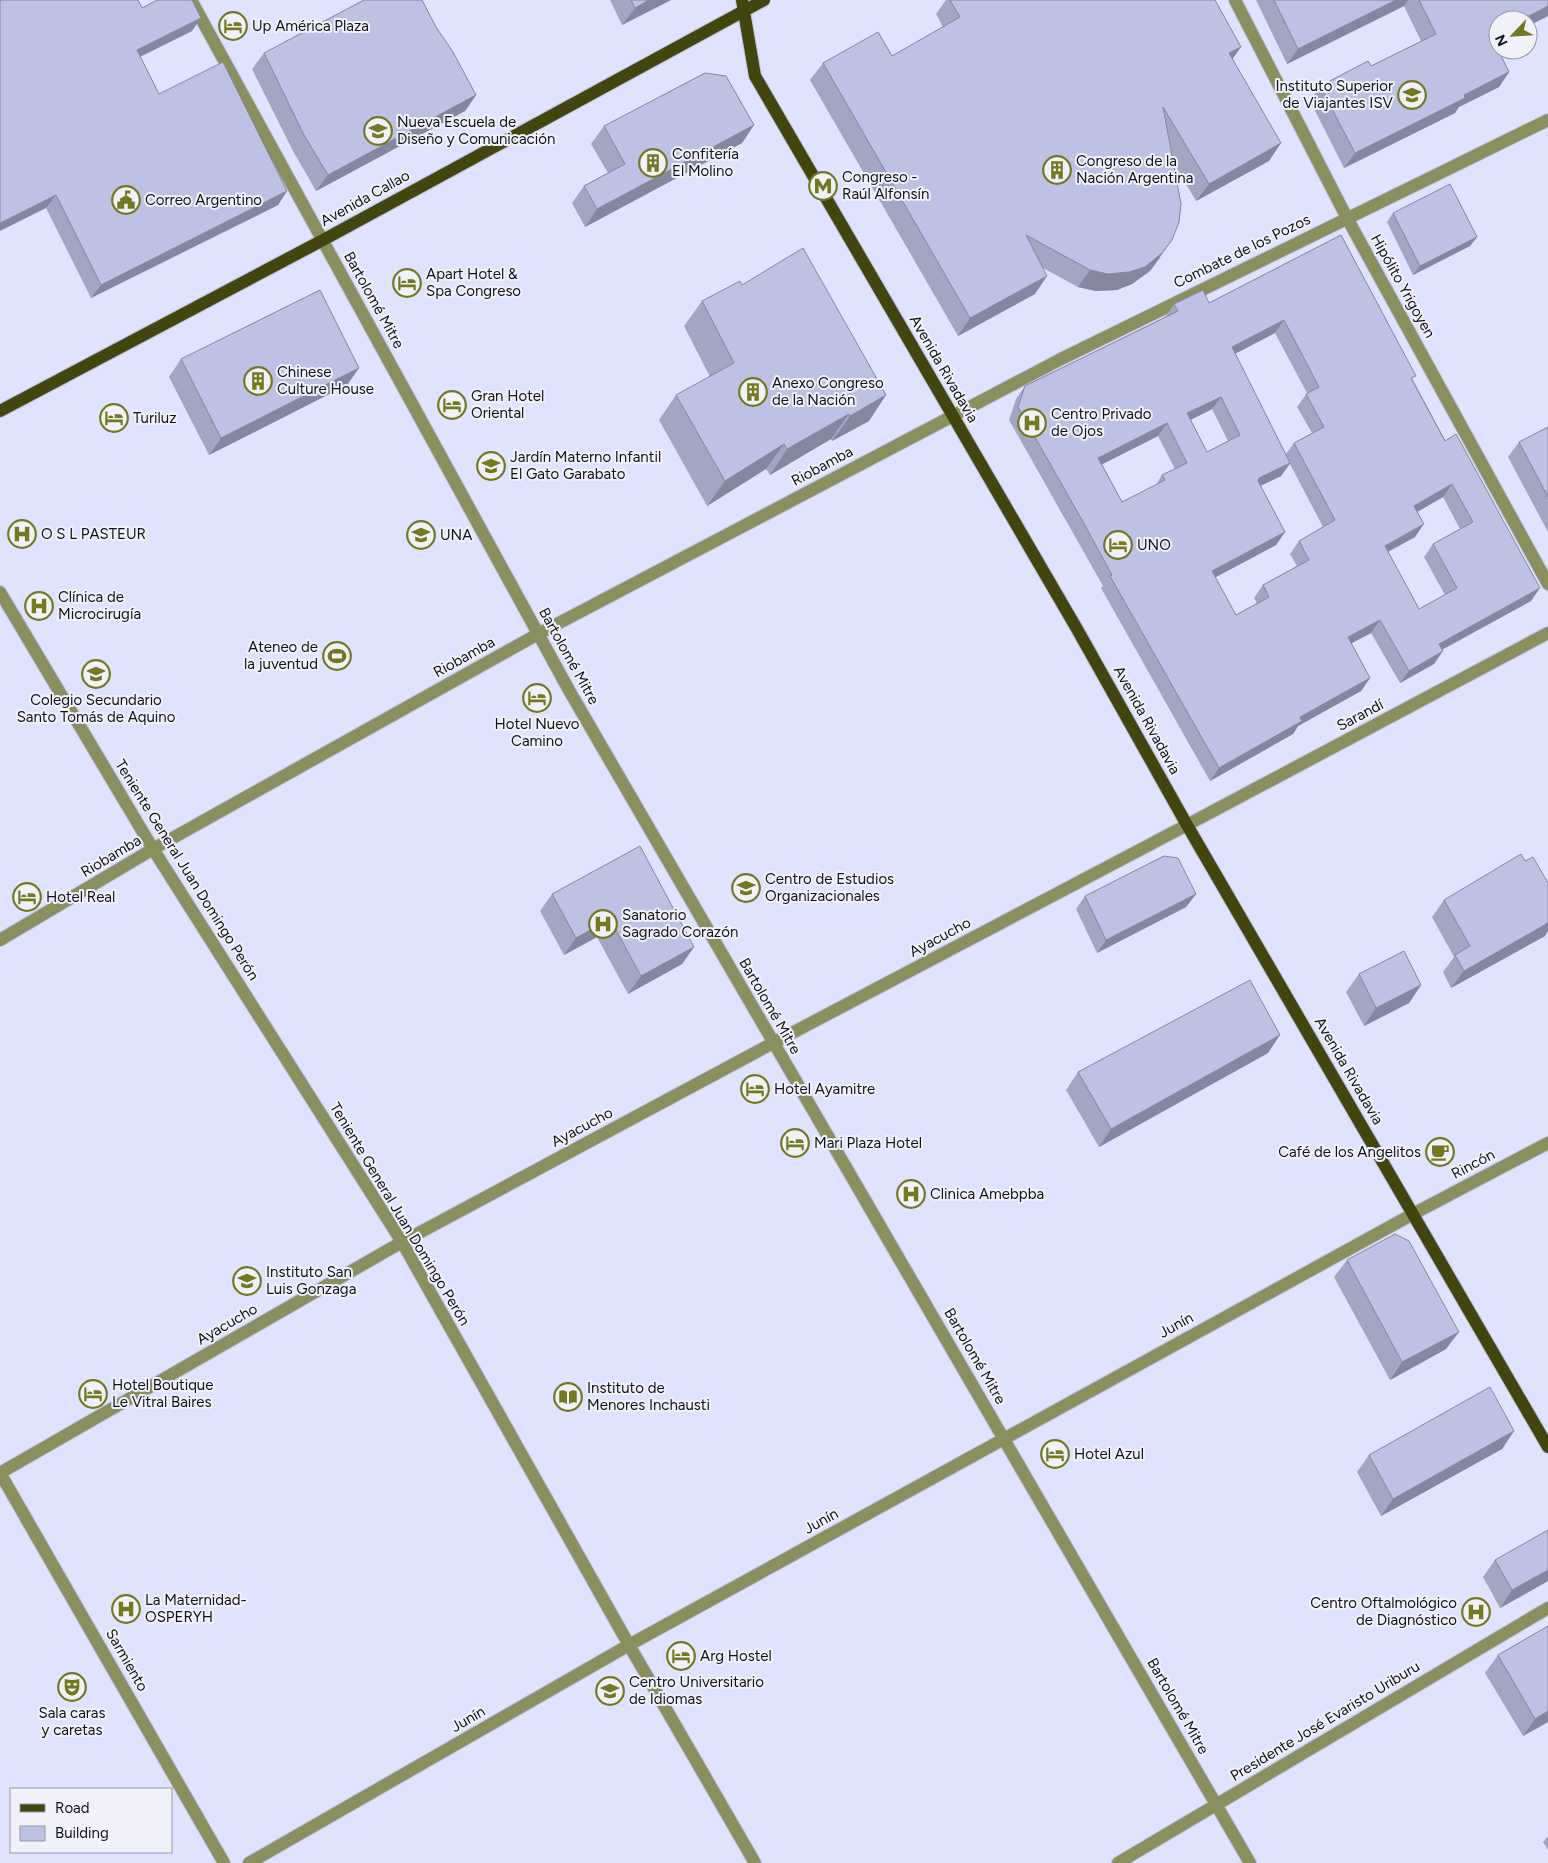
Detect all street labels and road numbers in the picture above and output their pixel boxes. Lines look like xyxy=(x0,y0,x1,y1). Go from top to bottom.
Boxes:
street label: Avenida Callao xyxy=(317,166,413,230)
street label: Combate de los Pozos xyxy=(1171,210,1313,292)
street label: Hipólito Yrigoyen xyxy=(1367,231,1439,341)
street label: Bartolomé Mitre xyxy=(340,248,408,352)
street label: Avenida Rivadavia xyxy=(906,312,982,426)
street label: Riobamba xyxy=(788,442,856,490)
street label: Bartolomé Mitre xyxy=(535,604,603,708)
street label: Riobamba xyxy=(430,633,498,681)
street label: Avenida Rivadavia xyxy=(1110,663,1184,777)
street label: Sarandí xyxy=(1334,695,1388,735)
street label: Teniente General Juan Domingo Perón xyxy=(111,756,263,984)
street label: Riobamba xyxy=(78,831,144,881)
street label: Ayacucho xyxy=(906,913,974,961)
street label: Bartolomé Mitre xyxy=(735,955,805,1057)
street label: Avenida Rivadavia xyxy=(1311,1014,1387,1128)
street label: Teniente General Juan Domingo Perón xyxy=(326,1099,474,1329)
street label: Ayacucho xyxy=(548,1103,616,1151)
street label: Rincón xyxy=(1448,1145,1498,1183)
street label: Ayacucho xyxy=(193,1299,261,1349)
street label: Bartolomé Mitre xyxy=(940,1305,1010,1407)
street label: Junín xyxy=(1156,1308,1196,1342)
street label: Junín xyxy=(801,1504,841,1538)
street label: Sarmiento xyxy=(102,1626,152,1695)
street label: Bartolomé Mitre xyxy=(1143,1655,1213,1757)
street label: Presidente José Evaristo Uriburu xyxy=(1227,1657,1423,1785)
street label: Junín xyxy=(448,1702,488,1736)

